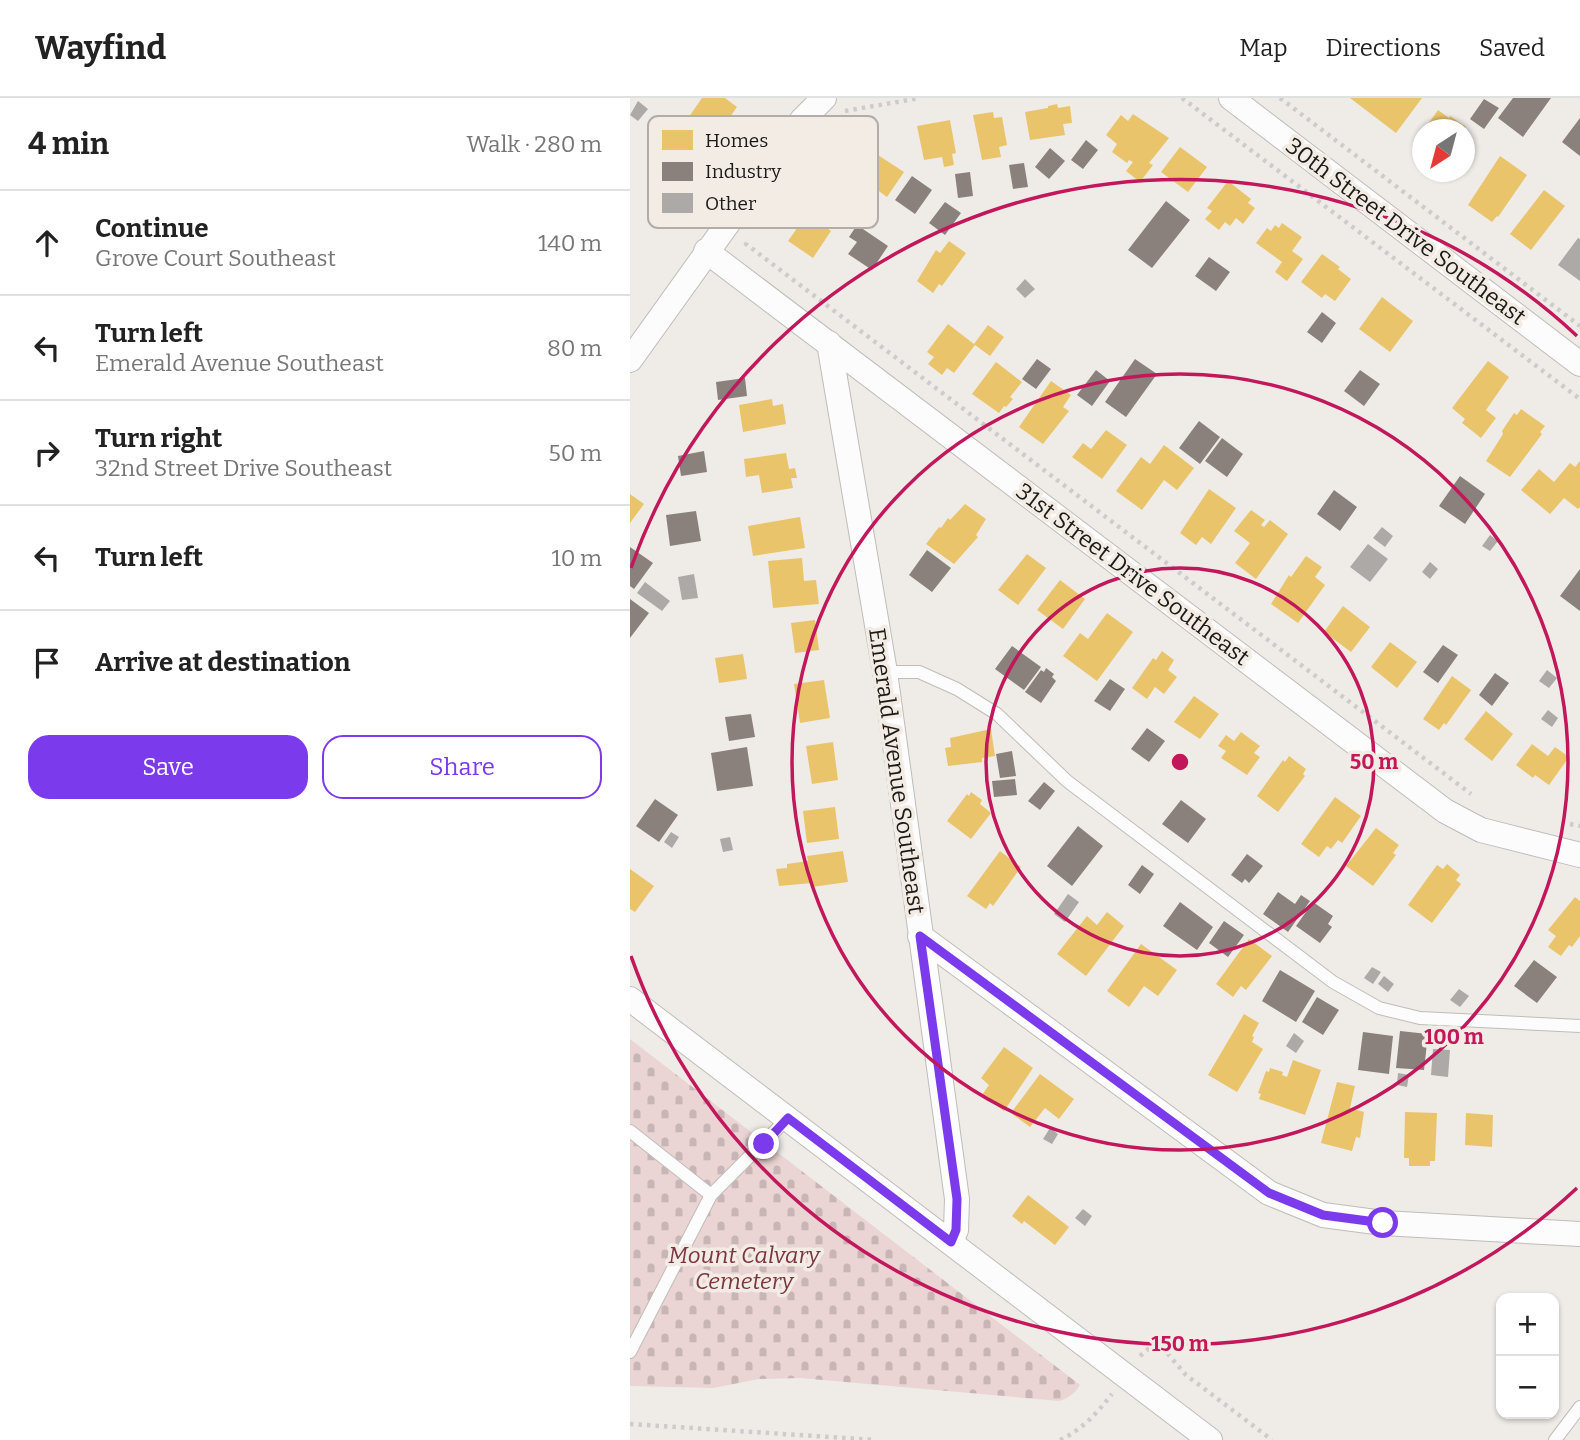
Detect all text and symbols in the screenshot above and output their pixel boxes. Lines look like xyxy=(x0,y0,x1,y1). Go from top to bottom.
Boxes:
text: Wayfind xyxy=(35,28,166,68)
text: Map xyxy=(1239,34,1288,62)
text: Directions xyxy=(1326,34,1441,62)
text: Saved xyxy=(1479,34,1545,62)
legend xyxy=(648,116,878,228)
north arrow xyxy=(1412,119,1475,182)
text: 4 min xyxy=(28,126,109,162)
text: Homes xyxy=(705,129,768,152)
text: Walk · 280 m xyxy=(466,130,602,158)
street label: 30th Street Drive Southeast xyxy=(1280,131,1532,331)
text: Industry xyxy=(705,160,782,183)
text: Other xyxy=(705,192,757,215)
text: Continue xyxy=(95,213,209,244)
icon: ahead xyxy=(28,224,66,262)
text: 140 m xyxy=(538,229,602,257)
text: Grove Court Southeast xyxy=(95,244,336,272)
text: Turn left xyxy=(95,318,203,349)
icon: left xyxy=(28,329,66,367)
text: 80 m xyxy=(547,334,602,362)
text: Emerald Avenue Southeast xyxy=(95,349,384,377)
text: Turn right xyxy=(95,423,222,454)
icon: right xyxy=(28,434,66,472)
text: 50 m xyxy=(548,439,602,467)
text: 32nd Street Drive Southeast xyxy=(95,454,392,482)
street label: 31st Street Drive Southeast xyxy=(1011,477,1255,671)
icon: left xyxy=(28,539,66,577)
text: Turn left xyxy=(95,542,203,573)
text: 10 m xyxy=(551,544,602,572)
street label: Emerald Avenue Southeast xyxy=(863,626,931,916)
icon: arrive xyxy=(28,644,66,682)
text: Arrive at destination xyxy=(95,647,350,678)
button: Save xyxy=(28,735,308,799)
button: Share xyxy=(322,735,602,799)
text: 50 m xyxy=(1350,749,1398,775)
centre of rings xyxy=(1168,750,1192,774)
text: 100 m xyxy=(1424,1024,1484,1050)
route end xyxy=(748,1128,779,1159)
route start xyxy=(1367,1207,1398,1238)
park label: Mount Calvary Cemetery xyxy=(668,1241,821,1295)
map controls xyxy=(1496,1293,1559,1419)
button: + xyxy=(1496,1293,1559,1356)
text: 150 m xyxy=(1151,1331,1209,1357)
button: − xyxy=(1496,1356,1559,1419)

